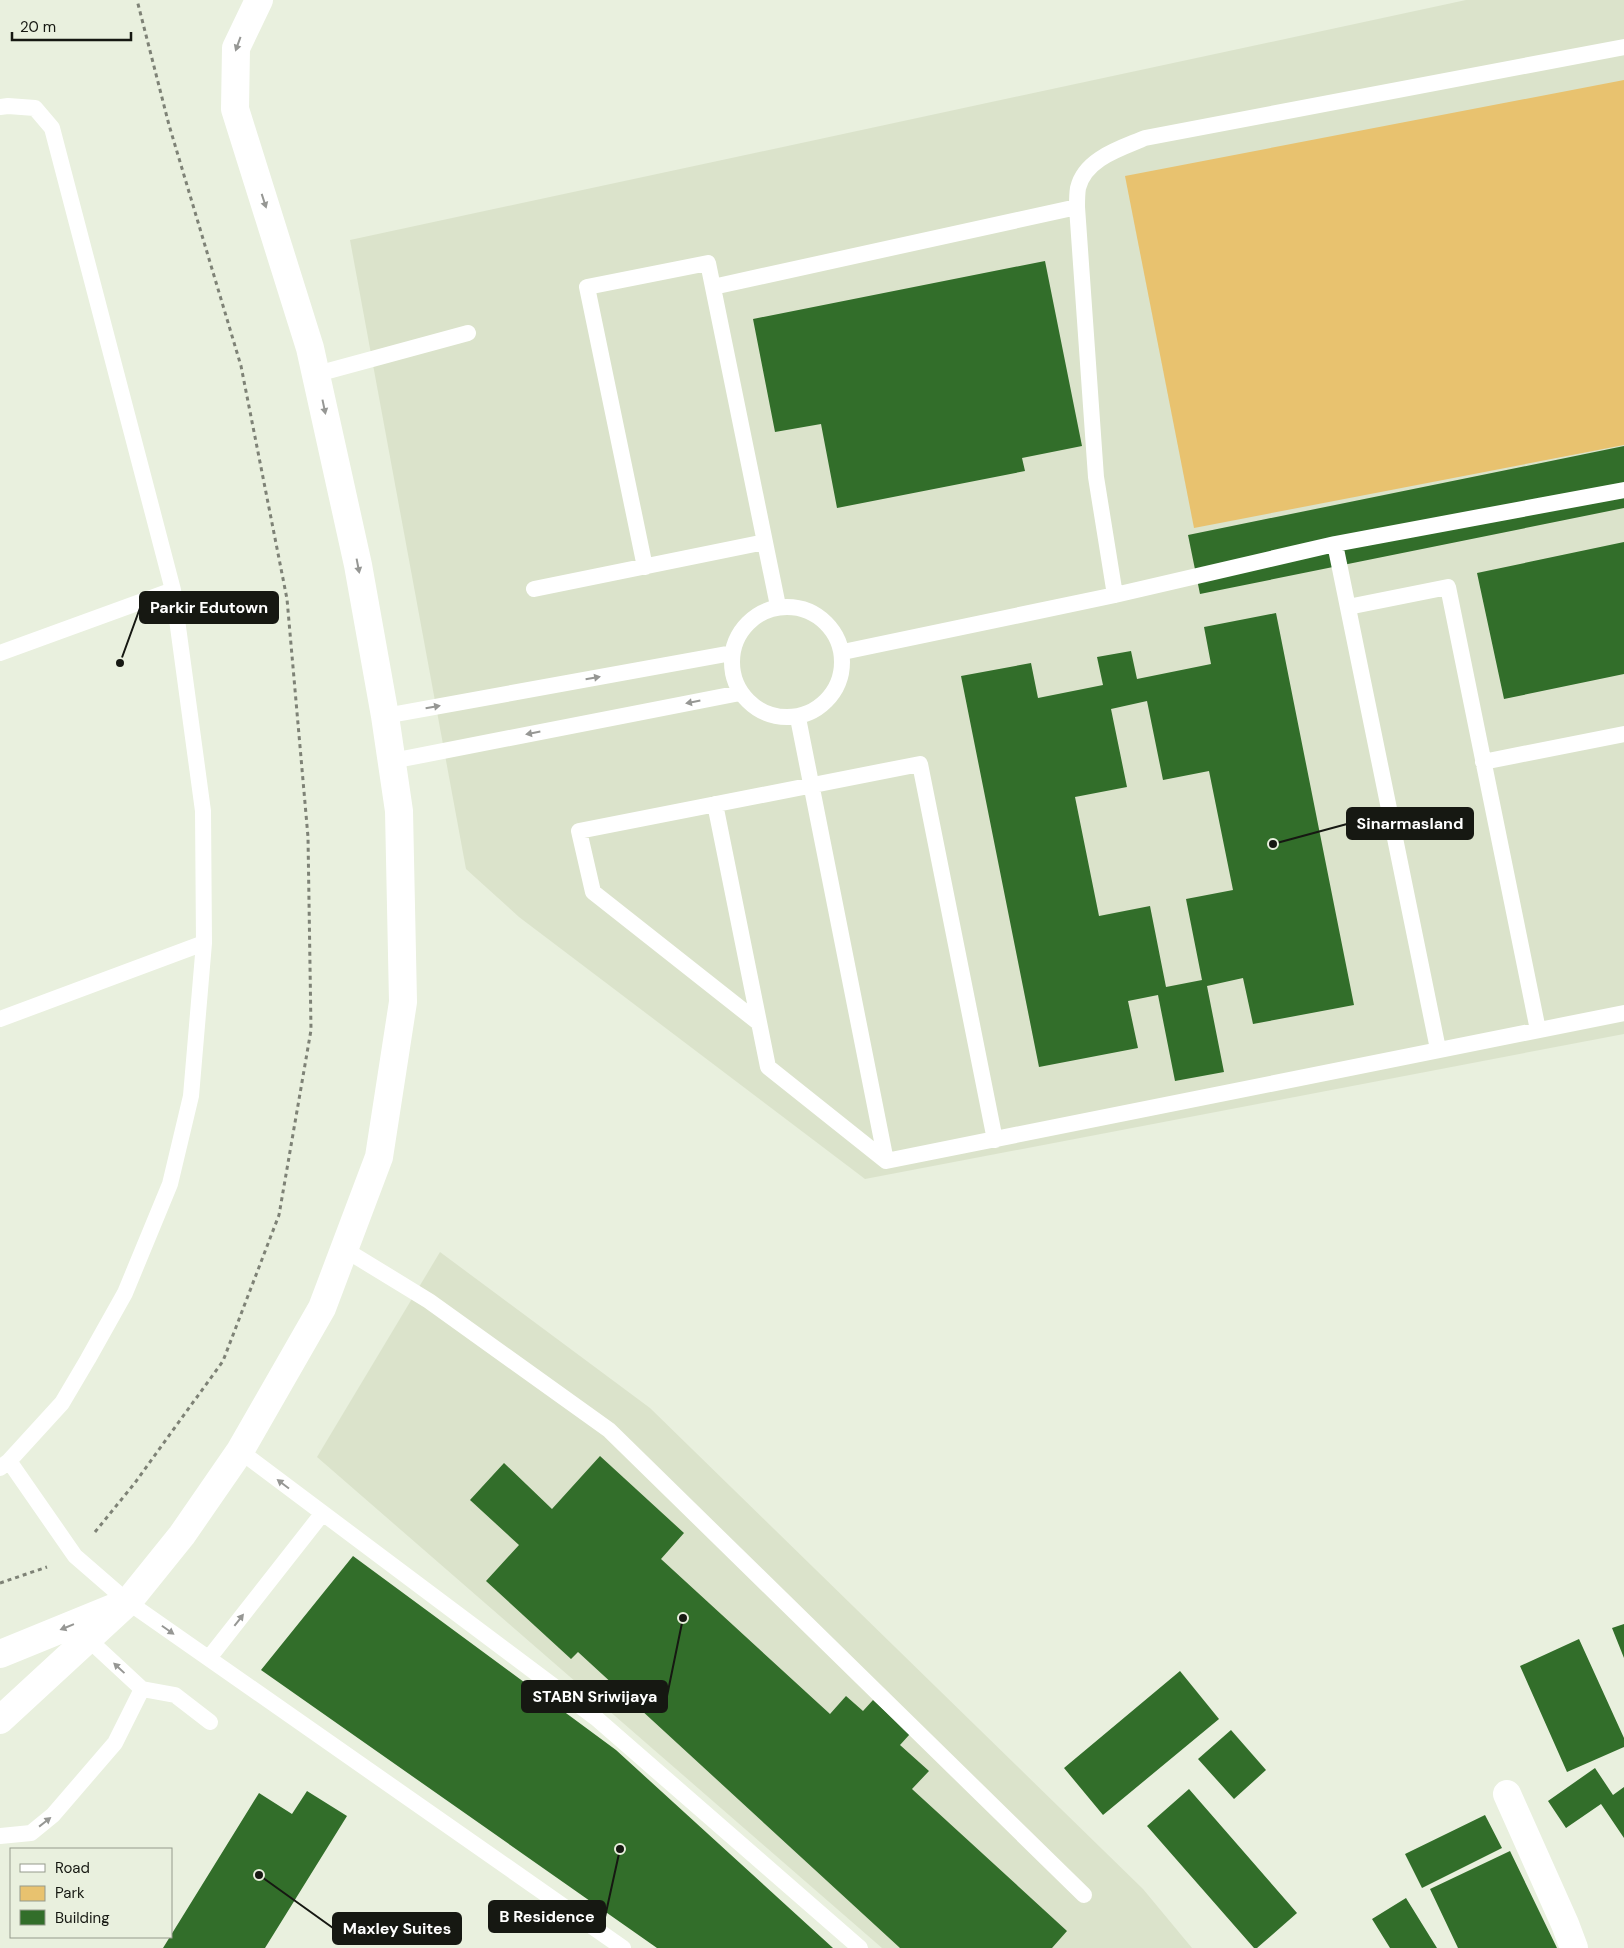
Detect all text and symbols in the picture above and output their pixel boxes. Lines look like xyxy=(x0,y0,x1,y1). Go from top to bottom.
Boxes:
scale bar xyxy=(12,10,131,42)
text: 20 m xyxy=(20,17,56,37)
one-way arrow xyxy=(234,37,242,52)
one-way arrow xyxy=(260,194,268,209)
one-way arrow xyxy=(320,400,328,415)
one-way arrow xyxy=(354,559,362,574)
callout: Parkir Edutown xyxy=(140,592,278,623)
text: Parkir Edutown xyxy=(150,597,268,618)
one-way arrow xyxy=(585,674,601,682)
one-way arrow xyxy=(685,698,700,706)
one-way arrow xyxy=(425,703,441,711)
one-way arrow xyxy=(525,730,541,738)
callout: Sinarmasland xyxy=(1347,808,1473,839)
text: Sinarmasland xyxy=(1357,813,1463,834)
one-way arrow xyxy=(277,1479,290,1490)
one-way arrow xyxy=(233,1614,244,1627)
one-way arrow xyxy=(59,1624,74,1631)
one-way arrow xyxy=(161,1625,175,1635)
one-way arrow xyxy=(114,1662,126,1674)
callout: STABN Sriwijaya xyxy=(522,1681,667,1712)
text: STABN Sriwijaya xyxy=(533,1686,657,1707)
one-way arrow xyxy=(38,1817,52,1827)
legend xyxy=(10,1848,172,1938)
text: Road xyxy=(55,1858,90,1878)
text: Park xyxy=(55,1883,85,1903)
callout: B Residence xyxy=(489,1901,605,1932)
text: B Residence xyxy=(499,1906,595,1927)
text: Building xyxy=(55,1908,110,1928)
callout: Maxley Suites xyxy=(333,1913,461,1944)
text: Maxley Suites xyxy=(343,1918,451,1939)

